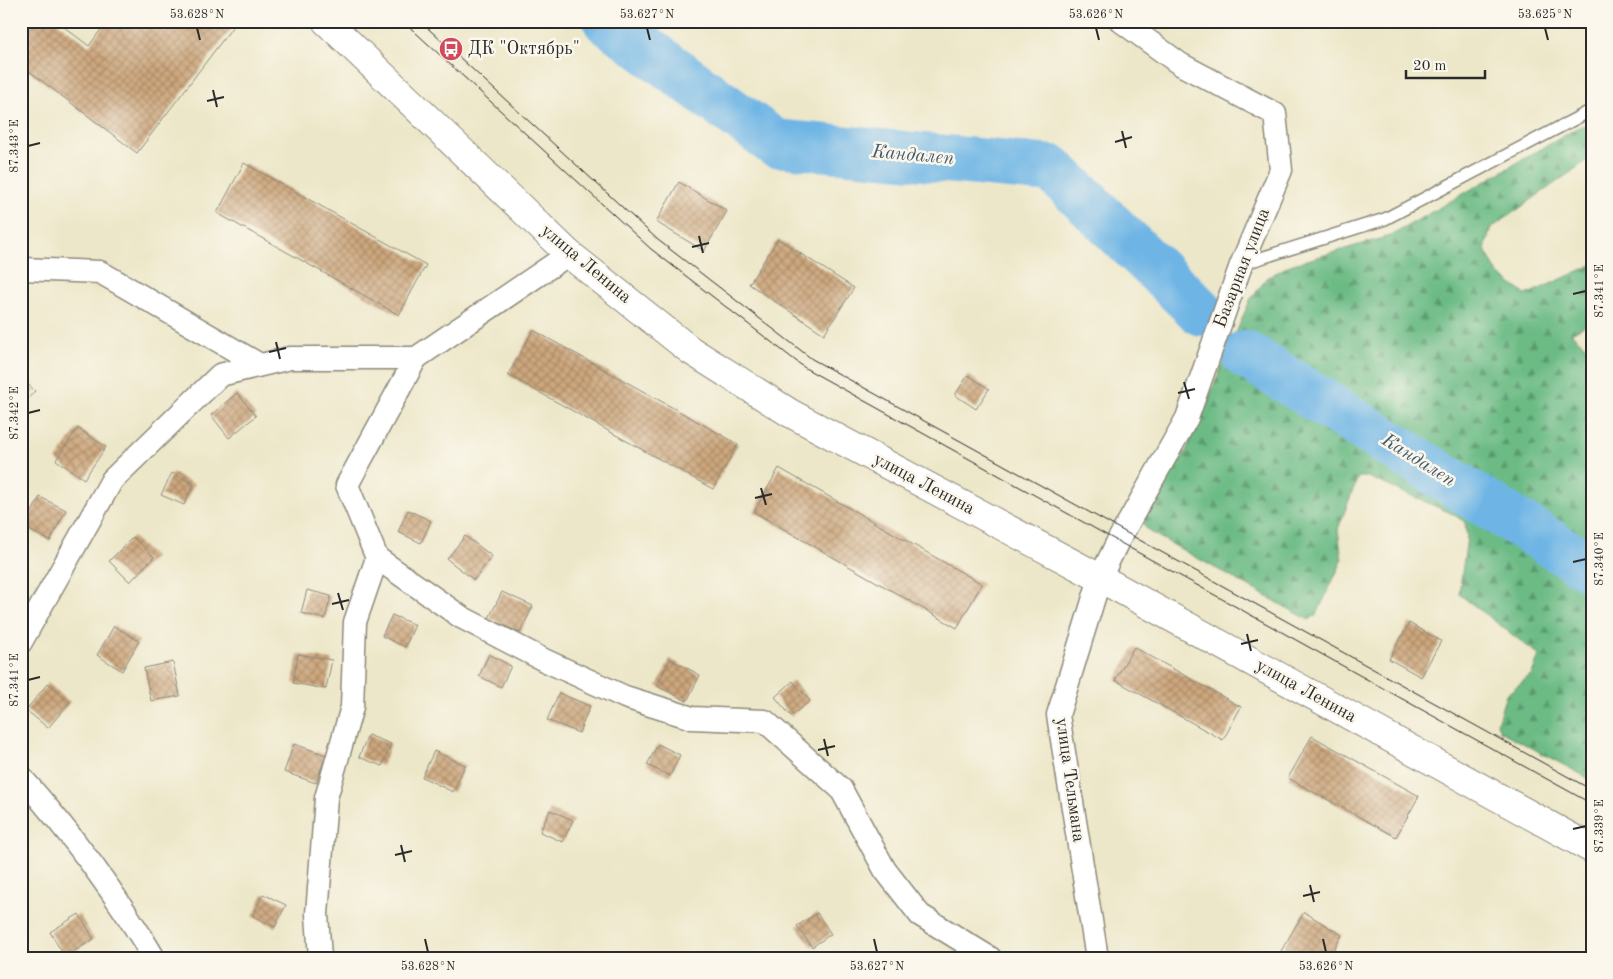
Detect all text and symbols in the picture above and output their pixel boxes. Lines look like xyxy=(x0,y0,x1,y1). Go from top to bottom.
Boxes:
text: 53.628°N xyxy=(170,8,224,21)
text: 53.627°N xyxy=(620,8,674,21)
text: 53.626°N xyxy=(1069,8,1123,21)
text: 53.625°N xyxy=(1518,8,1572,21)
bus stop icon: ДК "Октябрь" xyxy=(438,36,464,62)
place label: ДК "Октябрь" xyxy=(468,40,580,58)
scale bar xyxy=(1406,48,1484,80)
text: 20 m xyxy=(1413,59,1447,74)
text: 87.343°E xyxy=(9,119,21,173)
water label: Кандалеп xyxy=(870,143,955,169)
street label: Базарная улица xyxy=(1211,205,1273,330)
street label: улица Ленина xyxy=(537,221,635,307)
text: 87.341°E xyxy=(1594,264,1606,318)
text: 87.342°E xyxy=(9,386,21,440)
water label: Кандалеп xyxy=(1377,431,1458,491)
street label: улица Ленина xyxy=(870,450,978,518)
text: 87.340°E xyxy=(1594,532,1606,586)
text: 87.341°E xyxy=(9,653,21,707)
street label: улица Ленина xyxy=(1253,656,1359,726)
street label: улица Тельмана xyxy=(1052,717,1088,844)
text: 87.339°E xyxy=(1594,799,1606,853)
text: 53.628°N xyxy=(401,960,455,973)
text: 53.627°N xyxy=(850,960,904,973)
text: 53.626°N xyxy=(1299,960,1353,973)

